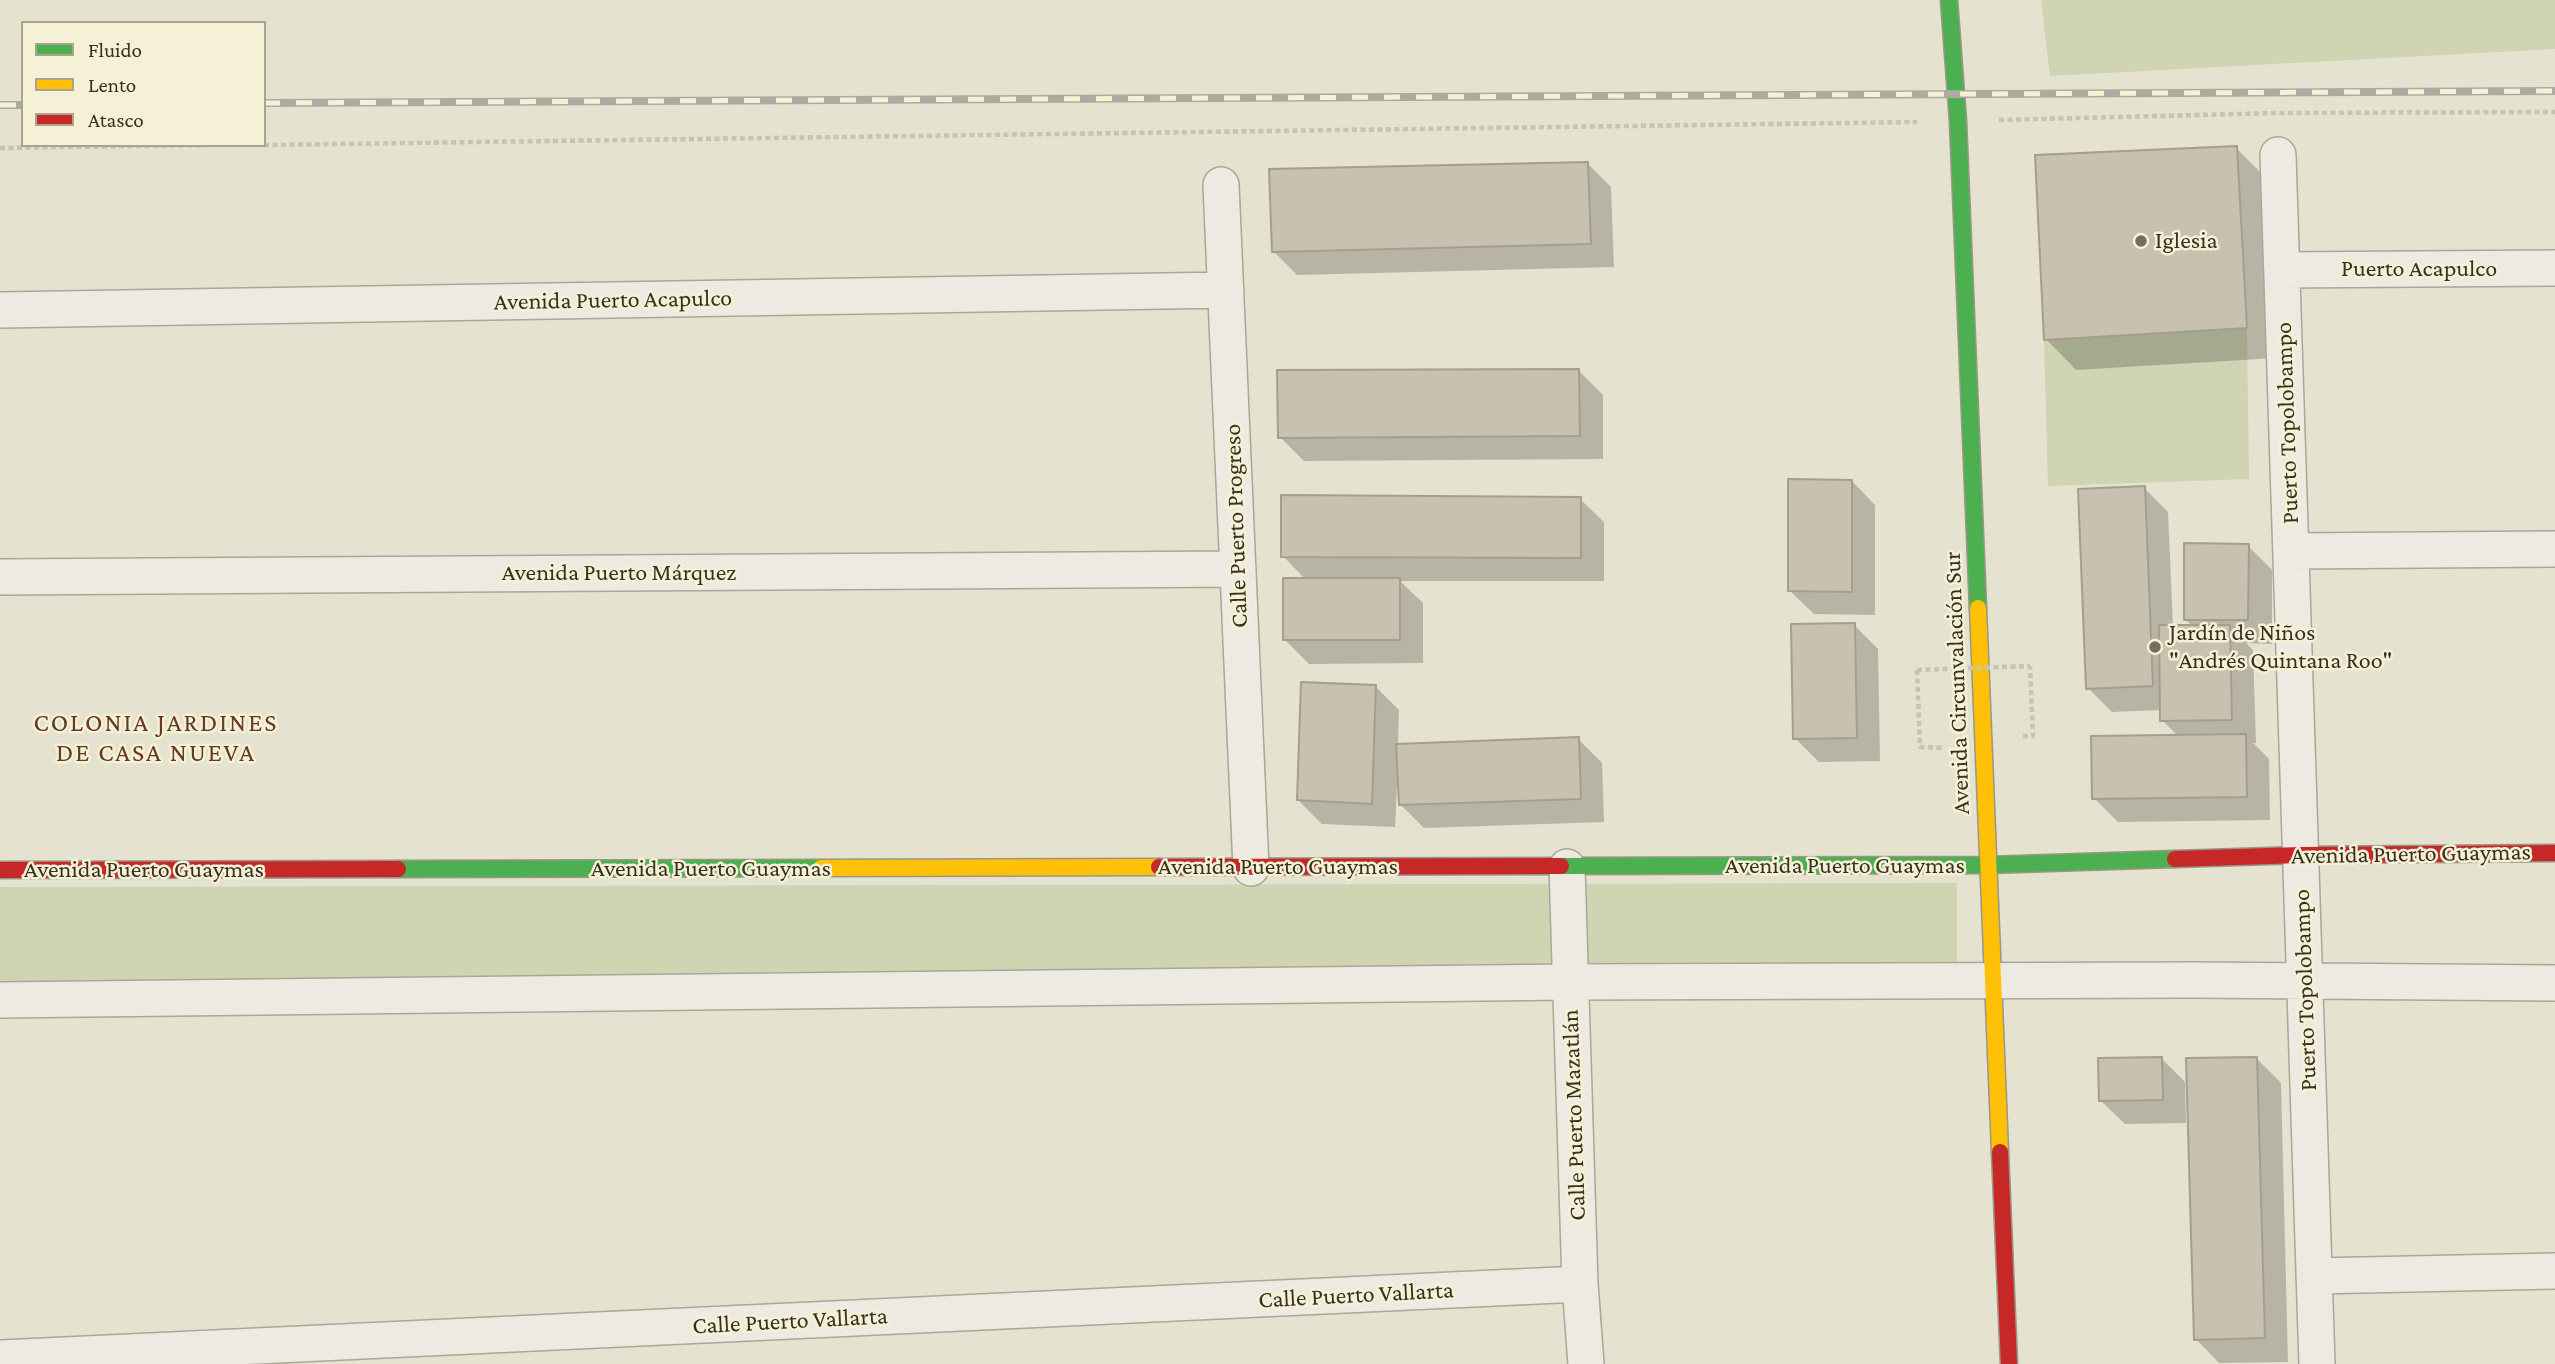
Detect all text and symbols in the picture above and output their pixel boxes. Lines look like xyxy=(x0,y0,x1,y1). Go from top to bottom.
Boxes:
legend xyxy=(21,21,266,147)
text: Fluido xyxy=(88,38,142,62)
text: Lento xyxy=(88,73,136,97)
text: Atasco xyxy=(88,108,144,132)
place label: Iglesia xyxy=(2155,227,2218,255)
marker: Iglesia xyxy=(2133,233,2149,249)
street label: Puerto Acapulco xyxy=(2341,255,2497,283)
street label: Avenida Puerto Acapulco xyxy=(494,284,732,316)
street label: Puerto Topolobampo xyxy=(2269,322,2305,524)
street label: Calle Puerto Progreso xyxy=(1218,423,1254,629)
street label: Avenida Circunvalación Sur xyxy=(1938,551,1976,815)
street label: Avenida Puerto Márquez xyxy=(502,559,736,587)
place label: Jardín de Niños "Andrés Quintana Roo" xyxy=(2169,619,2392,675)
marker: Jardín de Niños "Andrés Quintana Roo" xyxy=(2147,639,2163,655)
district label: COLONIA JARDINES DE CASA NUEVA xyxy=(35,707,277,768)
street label: Avenida Puerto Guaymas xyxy=(2291,838,2531,870)
street label: Avenida Puerto Guaymas xyxy=(1725,852,1965,880)
street label: Avenida Puerto Guaymas xyxy=(1158,853,1398,881)
street label: Avenida Puerto Guaymas xyxy=(591,855,831,883)
street label: Avenida Puerto Guaymas xyxy=(24,856,264,884)
street label: Puerto Topolobampo xyxy=(2287,889,2323,1091)
street label: Calle Puerto Mazatlán xyxy=(1556,1009,1592,1221)
street label: Calle Puerto Vallarta xyxy=(1258,1275,1454,1315)
street label: Calle Puerto Vallarta xyxy=(692,1301,888,1341)

